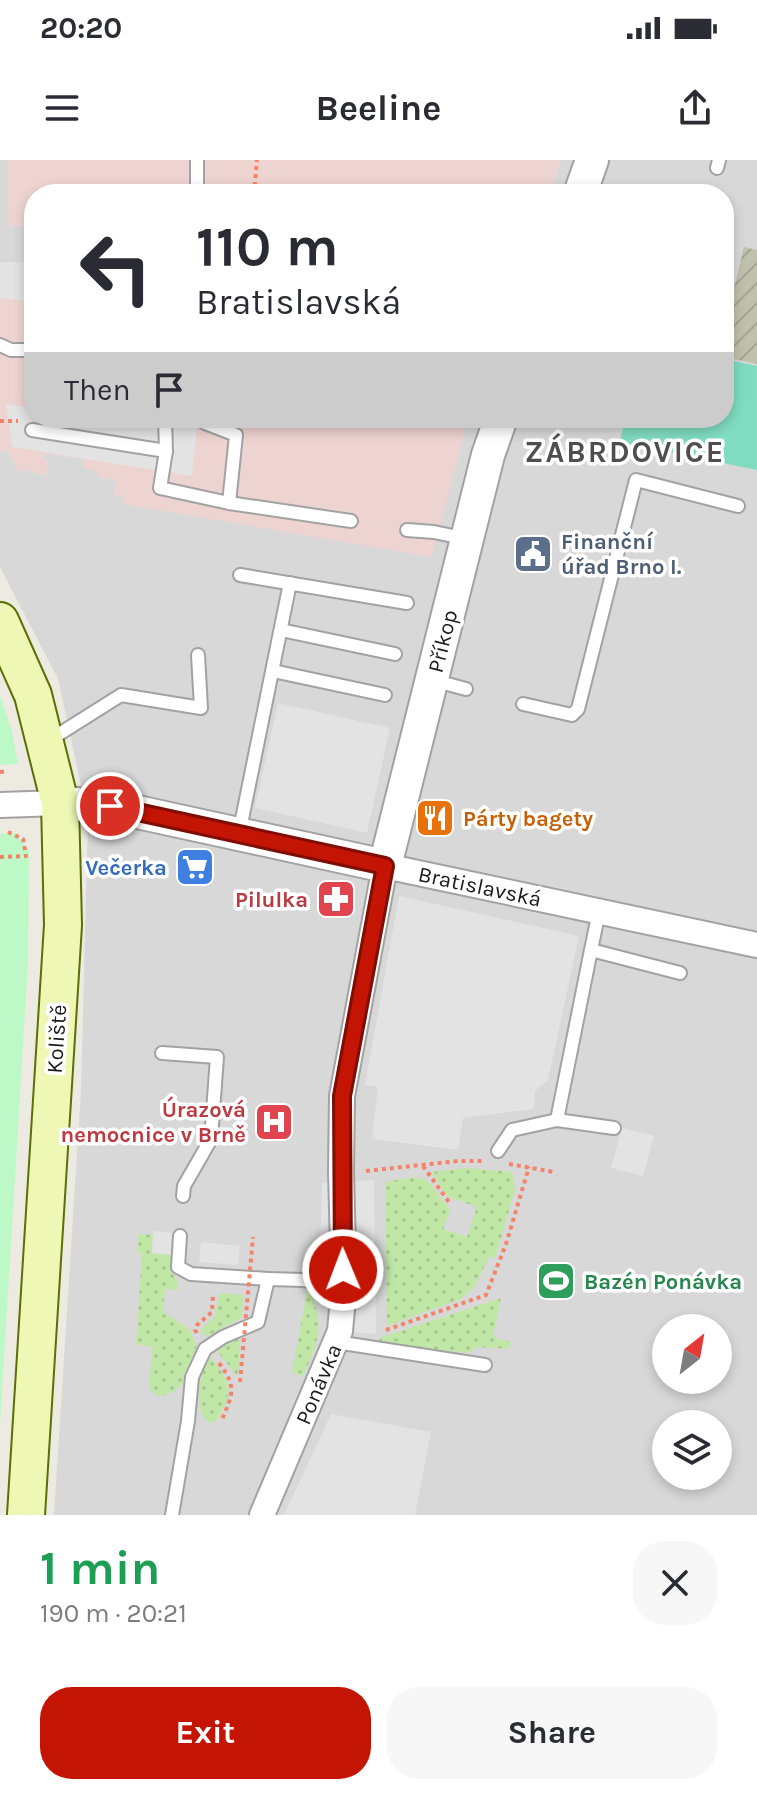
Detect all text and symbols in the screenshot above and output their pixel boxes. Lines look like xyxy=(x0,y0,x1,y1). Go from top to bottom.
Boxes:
text: 20:20 xyxy=(40,10,122,46)
icon: menu xyxy=(40,86,84,130)
icon: share xyxy=(673,86,717,130)
text: Beeline xyxy=(316,87,441,129)
text: 110 m xyxy=(196,214,339,279)
icon: left xyxy=(64,216,168,320)
text: Bratislavská xyxy=(196,281,401,323)
icon: arrive xyxy=(147,368,191,412)
text: Then xyxy=(64,372,131,408)
district label: ZÁBRDOVICE xyxy=(525,432,725,470)
place label: Finanční úřad Brno I. xyxy=(561,529,682,580)
public building icon: Finanční úřad Brno I. xyxy=(512,533,554,575)
street label: Příkop xyxy=(423,607,463,675)
pin xyxy=(76,772,144,840)
icon: arrive xyxy=(88,784,132,828)
restaurant icon: Párty bagety xyxy=(414,797,456,839)
place label: Párty bagety xyxy=(463,806,593,832)
supermarket icon: Večerka xyxy=(174,846,216,888)
place label: Večerka xyxy=(85,855,167,881)
street label: Bratislavská xyxy=(416,861,544,913)
pharmacy icon: Pilulka xyxy=(315,878,357,920)
place label: Pilulka xyxy=(235,887,308,913)
street label: Koliště xyxy=(42,1004,72,1075)
place label: Úrazová nemocnice v Brně xyxy=(61,1096,246,1148)
hospital icon: Úrazová nemocnice v Brně xyxy=(253,1101,295,1143)
position arrow xyxy=(301,1228,385,1312)
sports icon: Bazén Ponávka xyxy=(535,1260,577,1302)
place label: Bazén Ponávka xyxy=(584,1269,742,1295)
north arrow xyxy=(652,1314,732,1394)
map controls xyxy=(652,1314,732,1490)
street label: Ponávka xyxy=(290,1340,348,1429)
button: layers xyxy=(652,1410,732,1490)
text: 1 min xyxy=(40,1540,160,1596)
button: close xyxy=(633,1541,717,1625)
text: 190 m · 20:21 xyxy=(40,1598,187,1629)
button: Exit xyxy=(40,1687,371,1779)
button: Share xyxy=(387,1687,717,1779)

